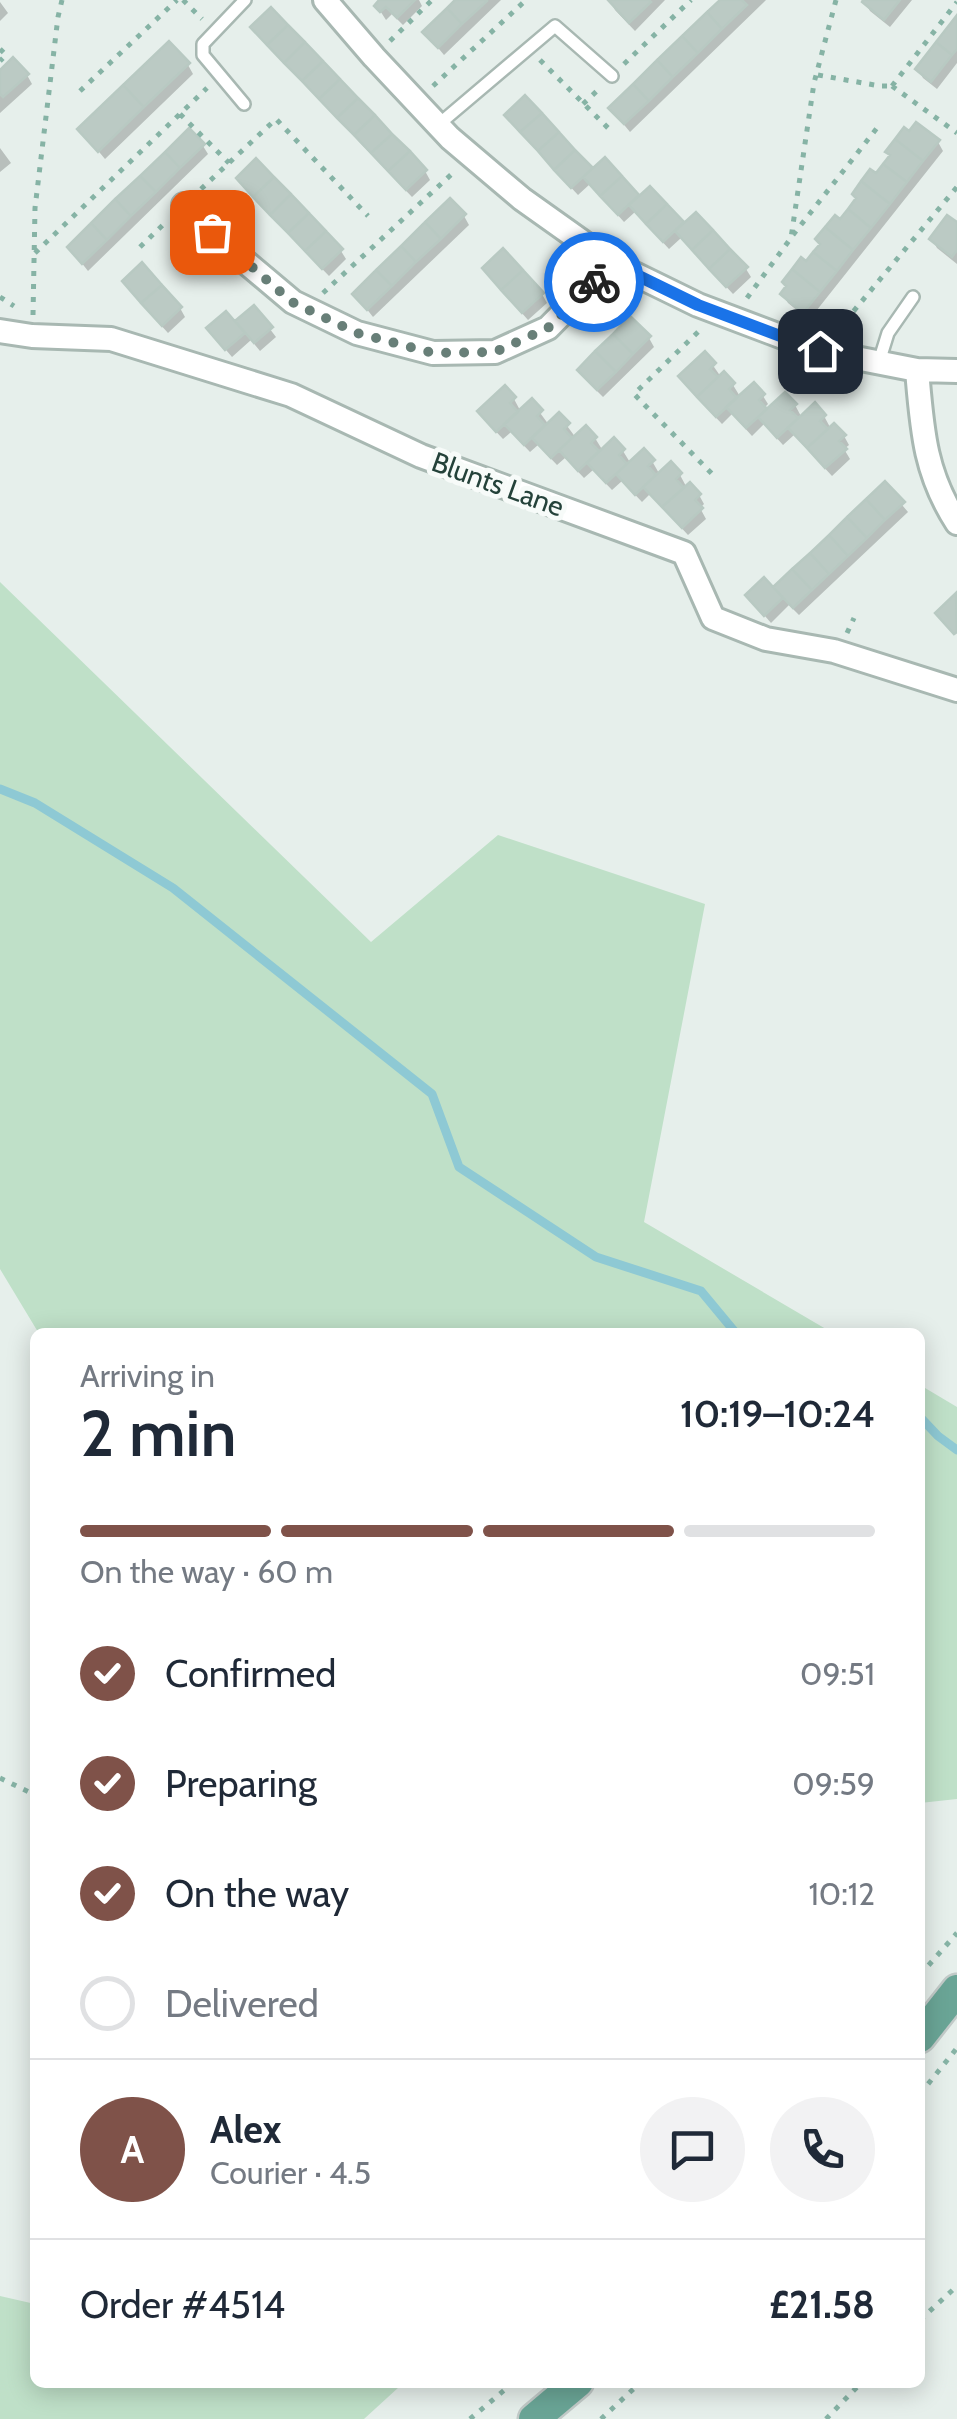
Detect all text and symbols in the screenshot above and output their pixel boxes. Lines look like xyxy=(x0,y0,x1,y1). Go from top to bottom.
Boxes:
pin xyxy=(170,190,255,275)
icon: bag xyxy=(185,205,240,260)
courier xyxy=(544,232,644,332)
icon: bike xyxy=(567,255,622,310)
pin xyxy=(778,309,863,394)
icon: home xyxy=(793,324,848,379)
street label: Blunts Lane xyxy=(427,444,569,524)
text: Arriving in xyxy=(80,1356,215,1395)
text: 10:19–10:24 xyxy=(680,1390,875,1437)
text: 2 min xyxy=(80,1393,237,1472)
text: On the way · 60 m xyxy=(80,1552,333,1591)
icon: check xyxy=(80,1646,135,1701)
text: Confirmed xyxy=(165,1650,336,1697)
text: 09:51 xyxy=(800,1654,875,1693)
icon: check xyxy=(80,1756,135,1811)
text: Preparing xyxy=(165,1760,317,1807)
text: 09:59 xyxy=(792,1764,875,1803)
icon: check xyxy=(80,1866,135,1921)
text: On the way xyxy=(165,1870,349,1917)
text: 10:12 xyxy=(808,1874,875,1913)
text: Delivered xyxy=(165,1980,319,2027)
button: chat xyxy=(640,2097,745,2202)
button: phone xyxy=(770,2097,875,2202)
text: Alex xyxy=(210,2106,281,2153)
text: A xyxy=(121,2126,144,2173)
text: Courier · 4.5 xyxy=(210,2153,371,2192)
text: Order #4514 xyxy=(80,2281,285,2328)
text: £21.58 xyxy=(769,2281,875,2328)

